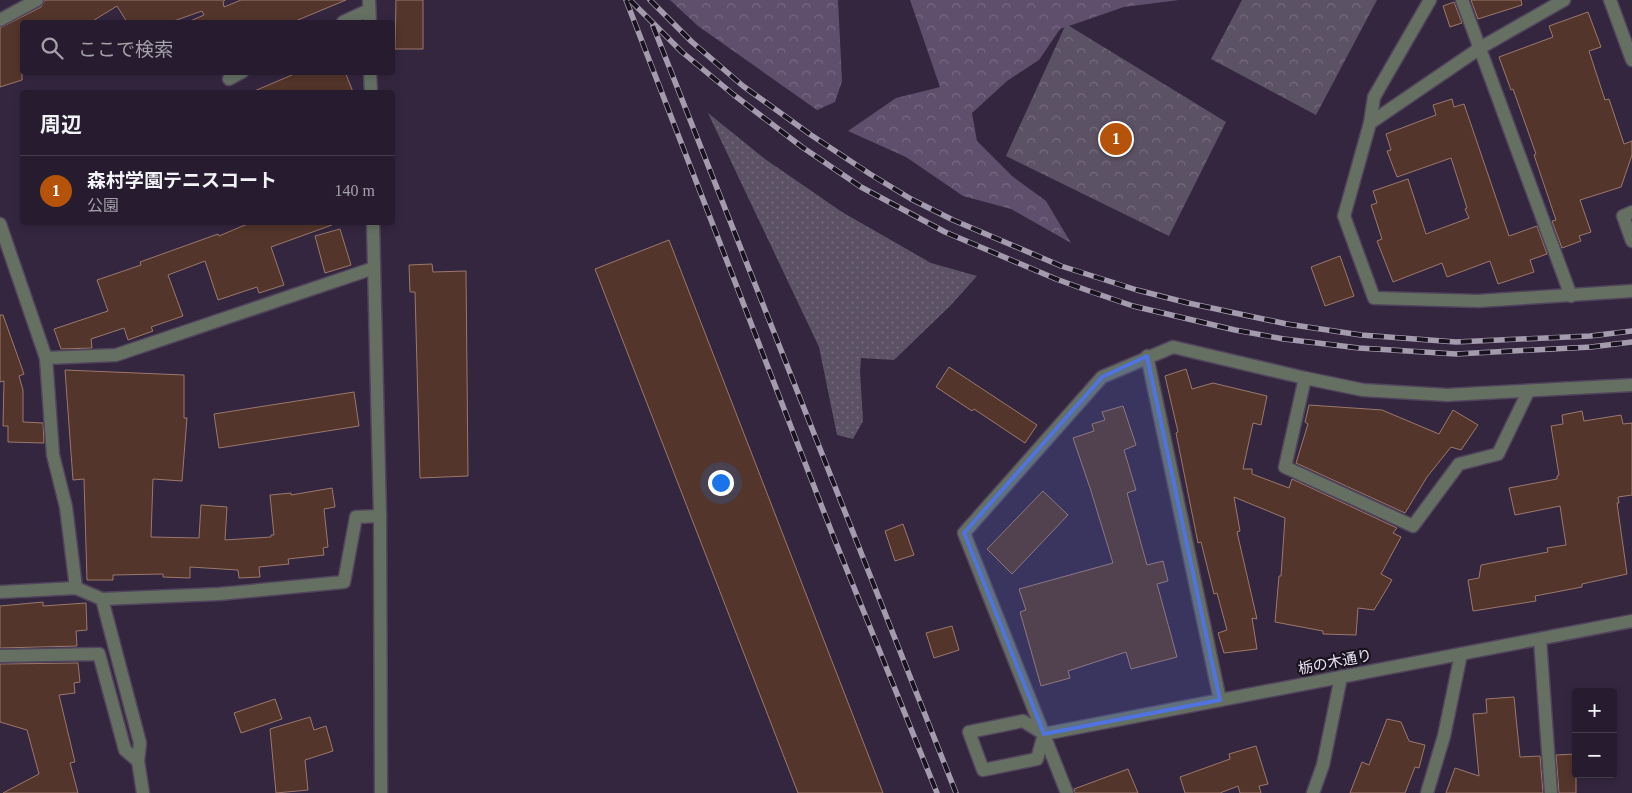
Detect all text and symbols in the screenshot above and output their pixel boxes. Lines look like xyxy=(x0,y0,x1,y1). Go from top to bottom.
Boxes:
search box xyxy=(20,20,395,75)
icon: search xyxy=(38,34,66,62)
text: ここで検索 xyxy=(78,39,173,60)
text: 周辺 xyxy=(40,113,82,137)
pin: 1 xyxy=(1100,120,1132,158)
text: 森村学園テニスコート xyxy=(87,170,277,191)
text: 1 xyxy=(52,182,60,199)
text: 140 m xyxy=(335,182,375,199)
text: 公園 xyxy=(87,197,119,214)
your location xyxy=(708,470,734,496)
street label: 栃の木通り xyxy=(1297,647,1373,677)
map controls xyxy=(1572,688,1617,778)
button: + xyxy=(1572,688,1617,733)
button: − xyxy=(1572,733,1617,778)

